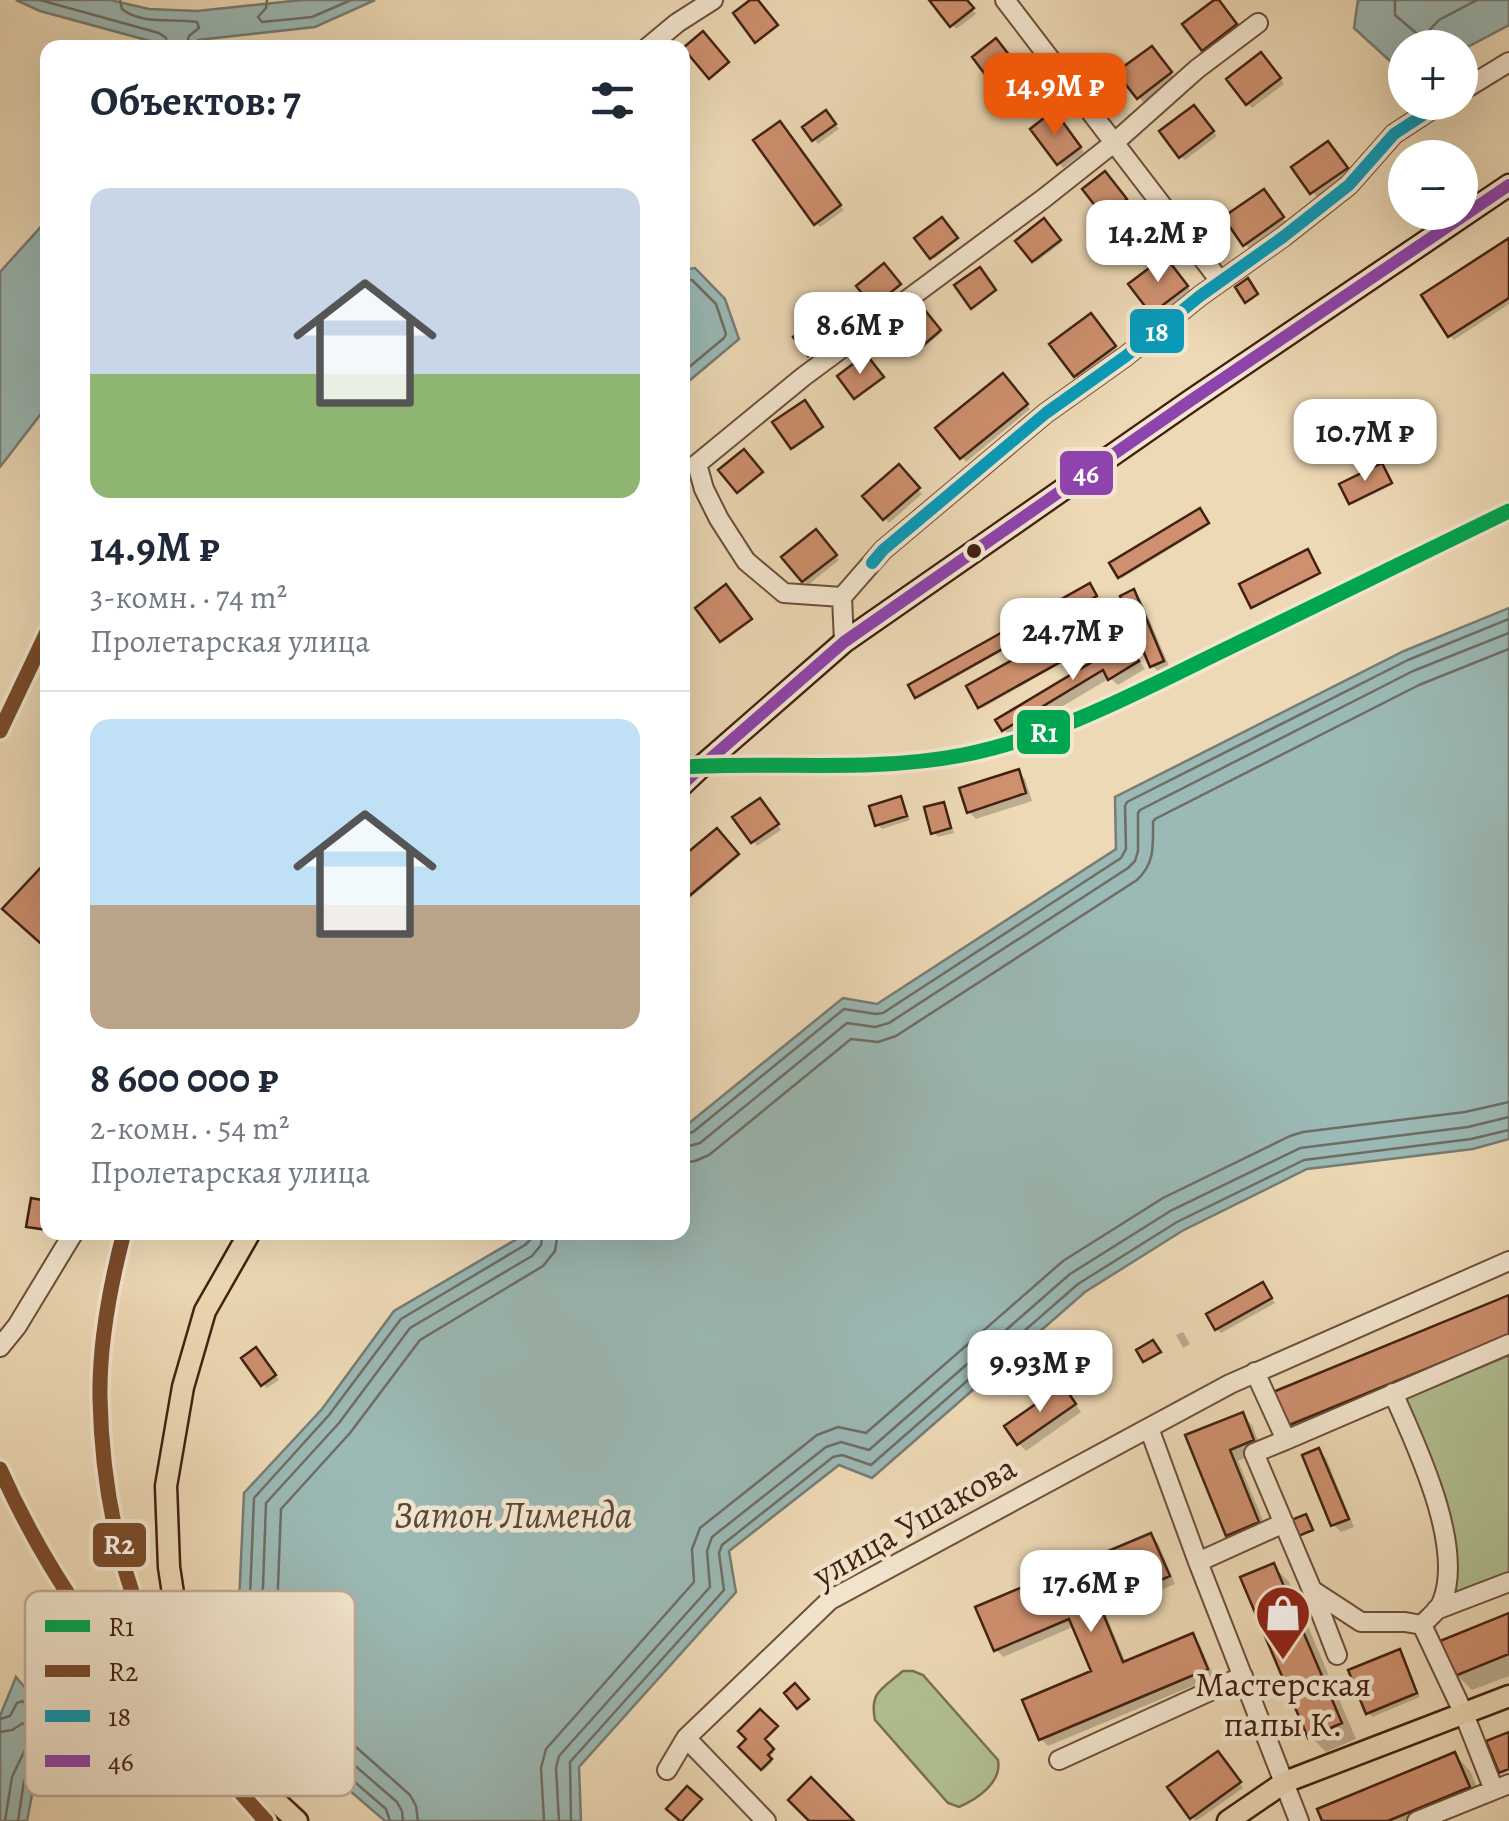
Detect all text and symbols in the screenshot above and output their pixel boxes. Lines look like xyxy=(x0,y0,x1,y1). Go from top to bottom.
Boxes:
map controls xyxy=(1388,30,1478,230)
button: + xyxy=(1388,30,1478,120)
pin: 14.9M ₽ xyxy=(963,53,1147,138)
text: 14.9M ₽ xyxy=(1006,63,1104,107)
text: Объектов: 7 xyxy=(90,72,301,129)
icon: filters xyxy=(585,73,640,128)
button: − xyxy=(1388,140,1478,230)
pin: 14.2M ₽ xyxy=(1066,200,1250,285)
text: 14.2M ₽ xyxy=(1108,210,1208,254)
icon: home xyxy=(275,253,455,433)
pin: 8.6M ₽ xyxy=(779,292,941,377)
text: 8.6M ₽ xyxy=(816,302,904,346)
line badge: 18 xyxy=(1128,307,1186,355)
text: 18 xyxy=(1145,313,1169,351)
pin: 10.7M ₽ xyxy=(1273,399,1457,484)
text: 10.7M ₽ xyxy=(1316,409,1414,453)
line badge: 46 xyxy=(1058,449,1115,497)
text: 46 xyxy=(1073,455,1099,493)
text: 14.9M ₽ xyxy=(90,518,220,575)
unlabelled marker xyxy=(964,541,984,561)
text: 3-комн. · 74 m² xyxy=(90,575,287,619)
pin: 24.7M ₽ xyxy=(981,598,1165,683)
text: 24.7M ₽ xyxy=(1022,608,1124,652)
text: Пролетарская улица xyxy=(90,619,370,663)
line badge: R1 xyxy=(1015,708,1072,756)
text: R1 xyxy=(1030,714,1058,752)
icon: home xyxy=(275,784,455,964)
text: 8 600 000 ₽ xyxy=(90,1049,279,1106)
text: 2-комн. · 54 m² xyxy=(90,1106,289,1150)
text: Пролетарская улица xyxy=(90,1150,370,1194)
pin: 9.93M ₽ xyxy=(948,1330,1132,1415)
text: 9.93M ₽ xyxy=(990,1340,1090,1384)
street label: улица Ушакова xyxy=(802,1443,1025,1599)
water label: Затон Лименда xyxy=(394,1489,632,1541)
line badge: R2 xyxy=(91,1521,148,1569)
text: R2 xyxy=(103,1526,135,1564)
pin: 17.6M ₽ xyxy=(999,1550,1183,1635)
text: 17.6M ₽ xyxy=(1042,1560,1140,1604)
shop icon: Мастерская папы К. xyxy=(1253,1583,1313,1662)
legend xyxy=(25,1591,355,1796)
text: R1 xyxy=(108,1608,135,1646)
text: R2 xyxy=(108,1653,138,1691)
place label: Мастерская папы К. xyxy=(1195,1660,1371,1748)
text: 18 xyxy=(108,1698,131,1736)
text: 46 xyxy=(108,1743,134,1781)

